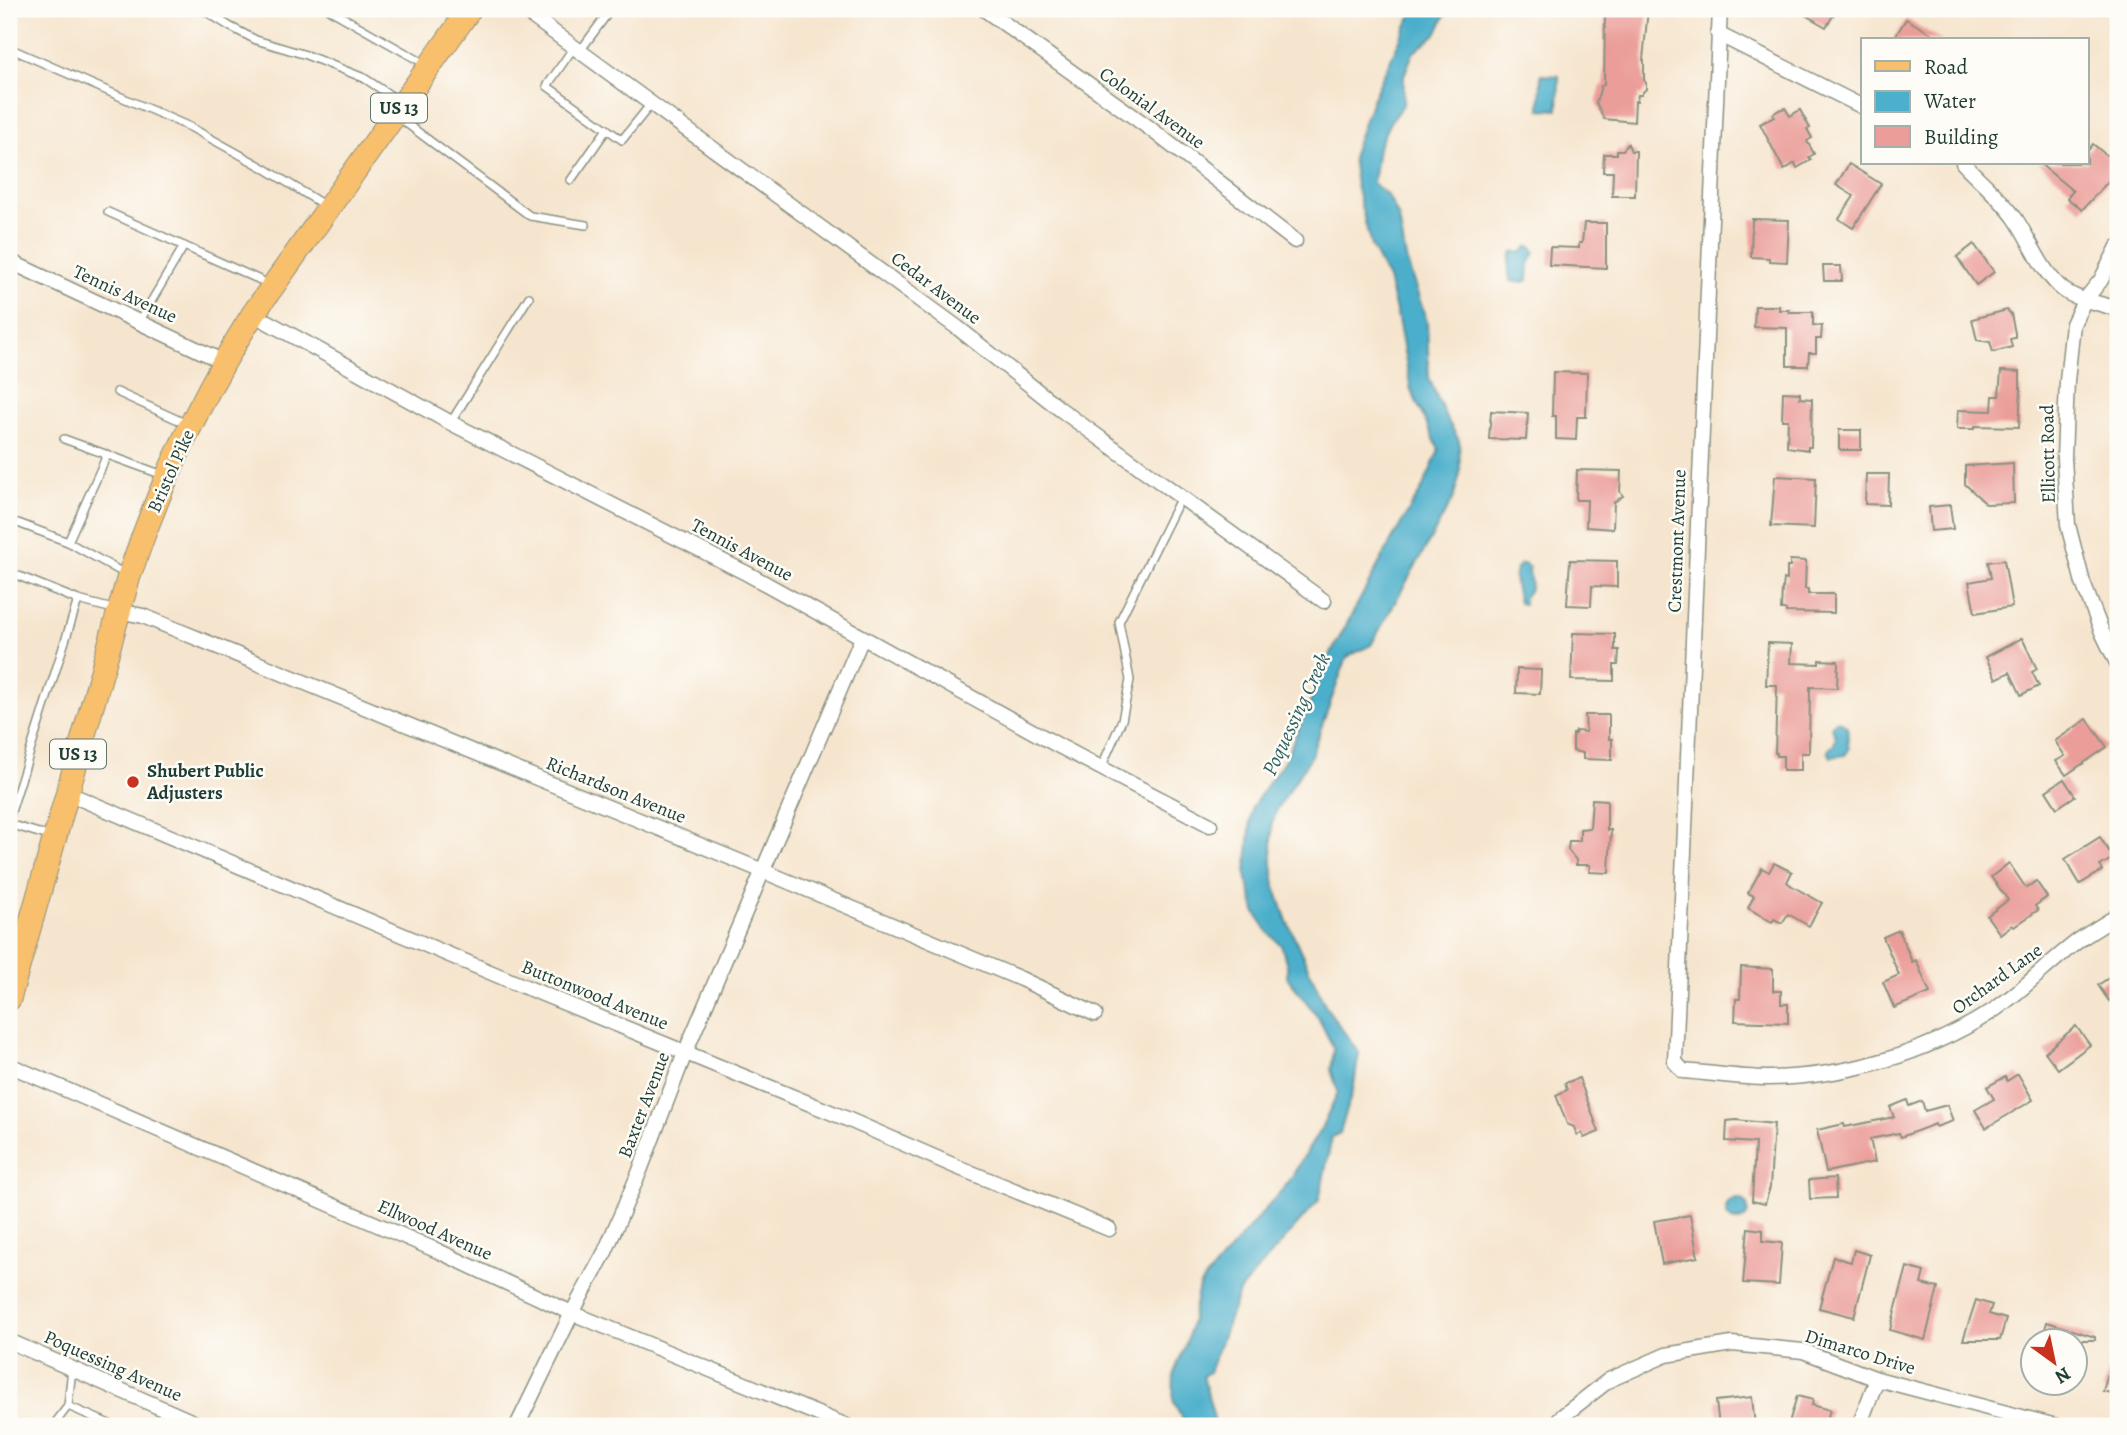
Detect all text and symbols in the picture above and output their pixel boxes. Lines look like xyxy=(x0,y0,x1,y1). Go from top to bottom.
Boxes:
legend xyxy=(1861,38,2088,164)
text: Road xyxy=(1924,53,1968,81)
street label: Colonial Avenue xyxy=(1094,61,1210,155)
text: Water xyxy=(1923,87,1976,115)
road number: US 13 xyxy=(371,94,427,122)
text: Building xyxy=(1924,123,1999,151)
street label: Cedar Avenue xyxy=(886,246,986,330)
street label: Tennis Avenue xyxy=(69,259,181,329)
street label: Ellicott Road xyxy=(2034,404,2062,504)
street label: Bristol Pike xyxy=(141,425,201,517)
street label: Crestmont Avenue xyxy=(1662,469,1692,613)
street label: Tennis Avenue xyxy=(686,512,798,588)
water label: Poquessing Creek xyxy=(1255,648,1337,780)
road number: US 13 xyxy=(50,740,106,768)
street label: Richardson Avenue xyxy=(542,750,690,830)
place label: Shubert Public Adjusters xyxy=(146,758,264,806)
marker: Shubert Public Adjusters xyxy=(125,774,141,790)
street label: Orchard Lane xyxy=(1947,937,2047,1021)
street label: Buttonwood Avenue xyxy=(518,954,672,1036)
street label: Baxter Avenue xyxy=(612,1048,676,1162)
street label: Ellwood Avenue xyxy=(373,1193,497,1267)
street label: Dimarco Drive xyxy=(1802,1323,1918,1381)
street label: Poquessing Avenue xyxy=(40,1324,186,1408)
north arrow xyxy=(2018,1326,2088,1396)
text: N xyxy=(2050,1361,2076,1390)

